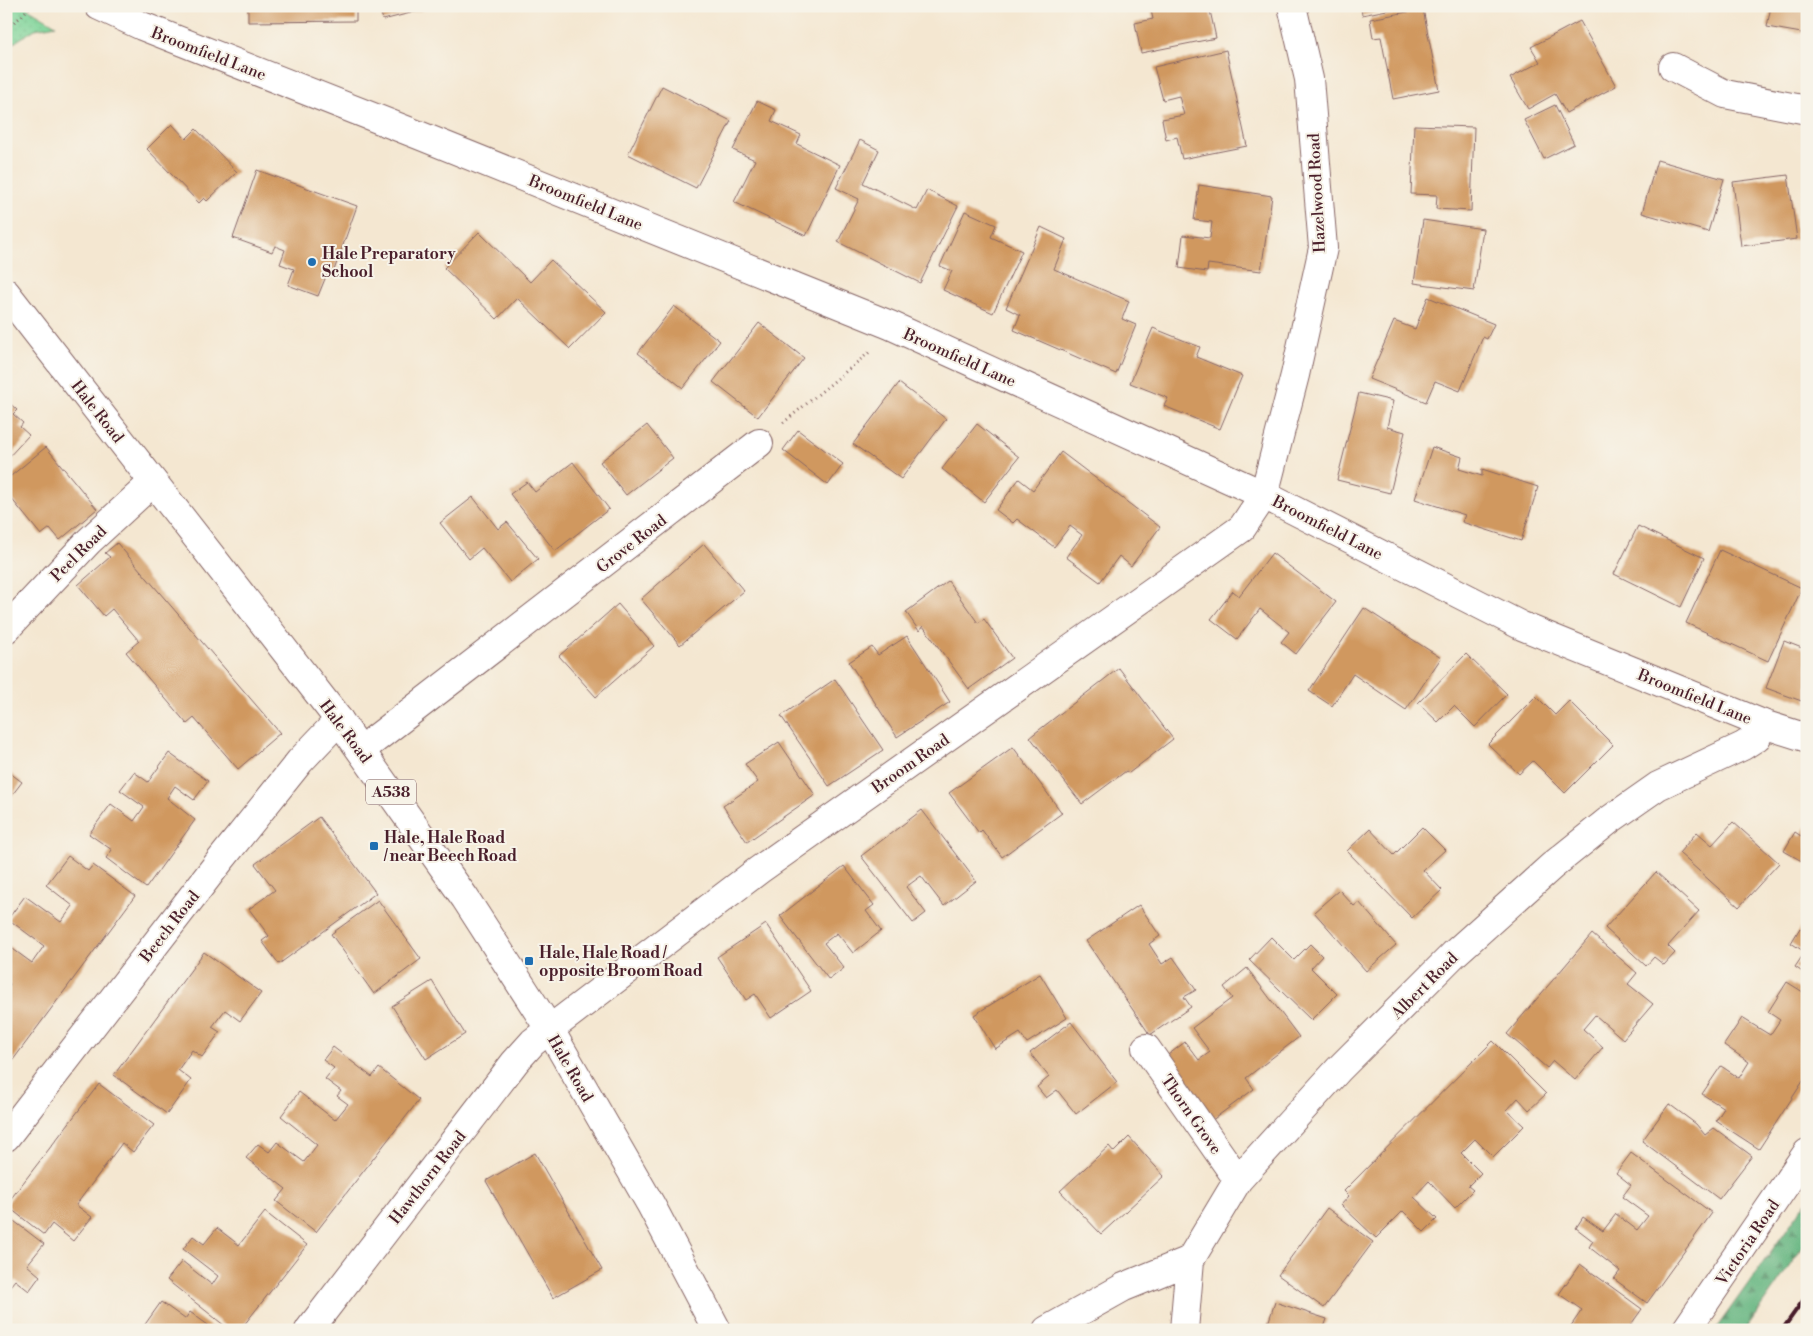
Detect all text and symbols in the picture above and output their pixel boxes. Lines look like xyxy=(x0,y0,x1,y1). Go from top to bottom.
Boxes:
street label: Broomfield Lane xyxy=(148,23,269,85)
street label: Hazelwood Road xyxy=(1304,133,1330,253)
street label: Broomfield Lane xyxy=(525,171,646,235)
place label: Hale Preparatory School xyxy=(322,244,457,282)
marker: Hale Preparatory School xyxy=(306,256,318,268)
street label: Broomfield Lane xyxy=(899,324,1019,392)
street label: Hale Road xyxy=(67,376,128,447)
street label: Broomfield Lane xyxy=(1268,491,1386,564)
street label: Grove Road xyxy=(593,510,671,577)
street label: Peel Road xyxy=(46,521,111,586)
street label: Broomfield Lane xyxy=(1634,665,1755,729)
street label: Hale Road xyxy=(315,696,375,767)
street label: Broom Road xyxy=(867,730,953,799)
road number: A538 xyxy=(366,780,416,804)
place label: Hale, Hale Road / near Beech Road xyxy=(383,828,517,866)
marker: Hale, Hale Road / near Beech Road xyxy=(368,840,380,852)
street label: Beech Road xyxy=(135,887,204,967)
place label: Hale, Hale Road / opposite Broom Road xyxy=(539,943,703,981)
street label: Albert Road xyxy=(1386,948,1462,1024)
marker: Hale, Hale Road / opposite Broom Road xyxy=(523,955,535,967)
street label: Hale Road xyxy=(543,1031,597,1106)
street label: Thorn Grove xyxy=(1156,1071,1226,1158)
street label: Hawthorn Road xyxy=(385,1127,471,1228)
street label: Victoria Road xyxy=(1711,1196,1784,1290)

